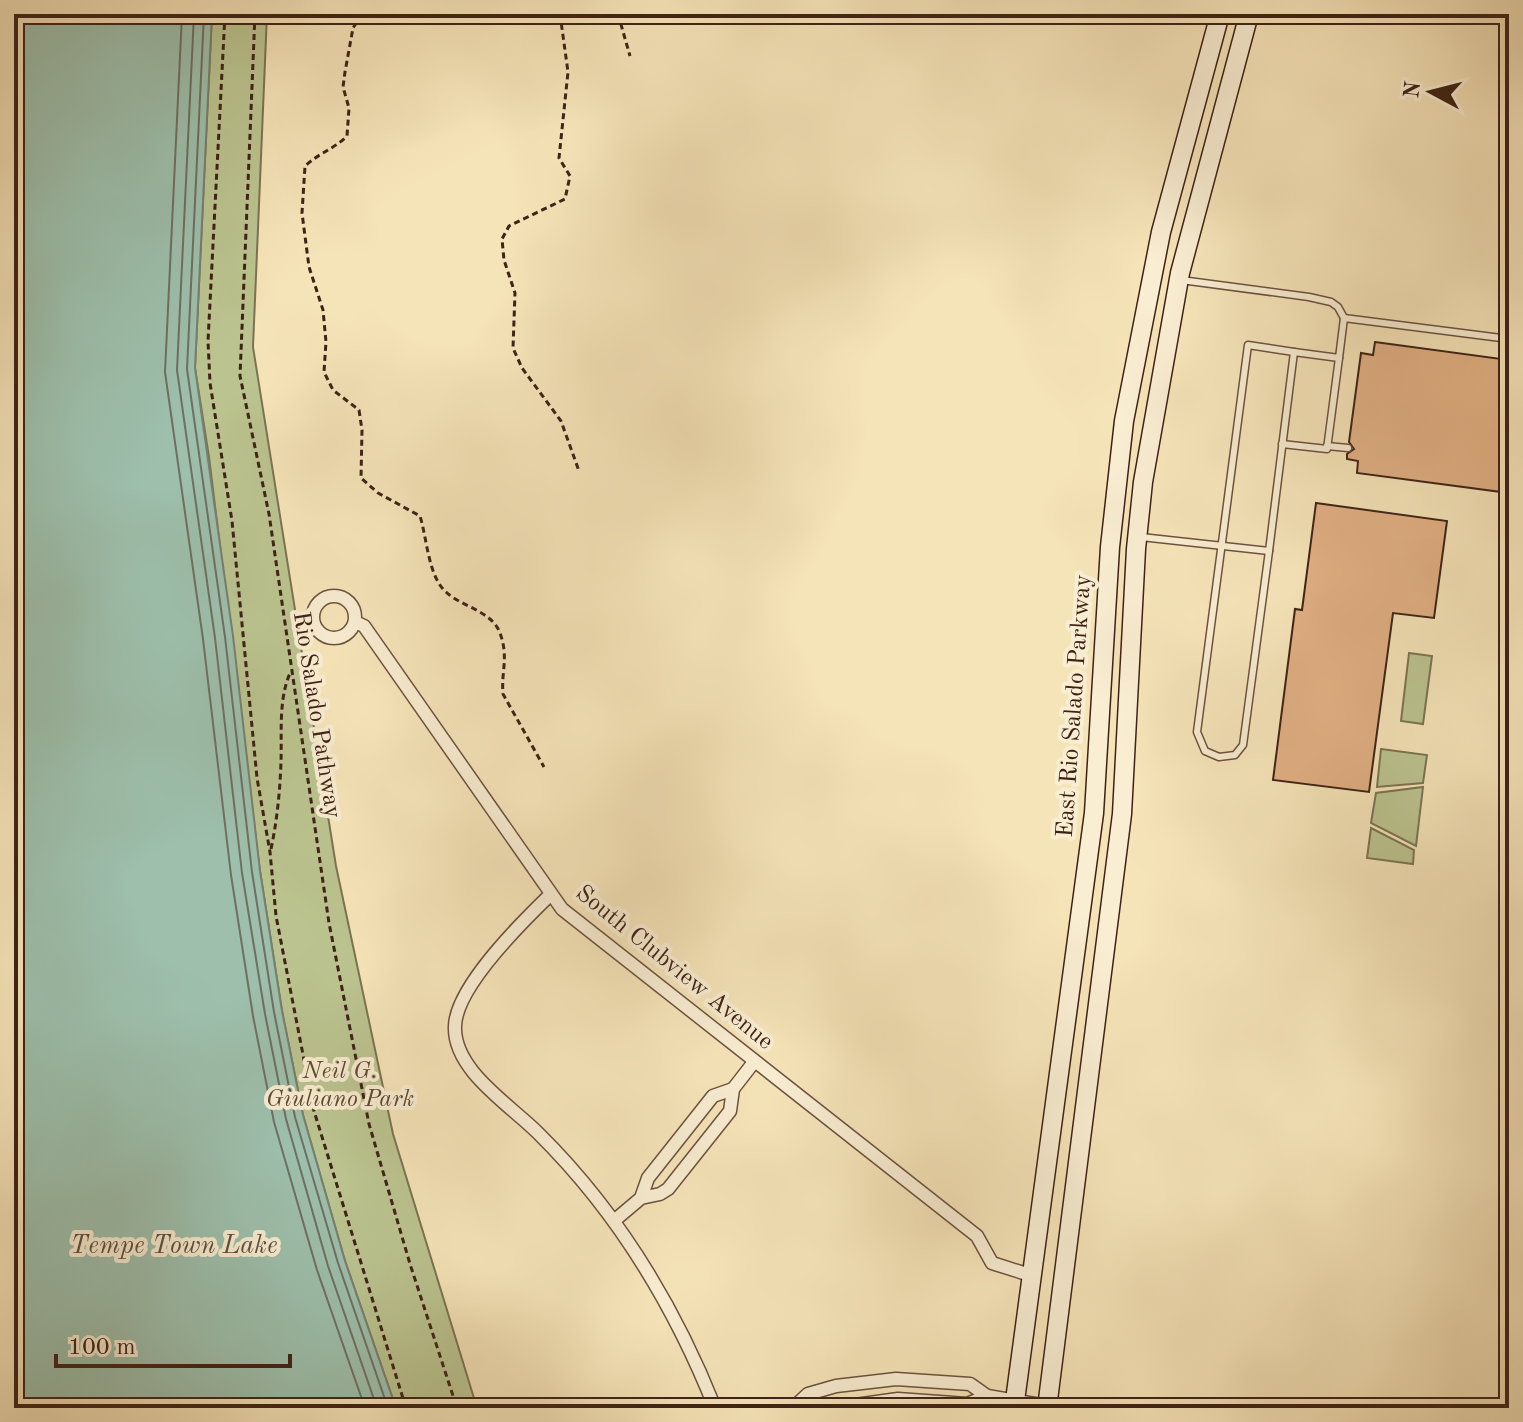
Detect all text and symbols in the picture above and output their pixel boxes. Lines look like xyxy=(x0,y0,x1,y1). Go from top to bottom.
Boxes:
north arrow xyxy=(1391,52,1471,132)
text: N xyxy=(1401,80,1425,99)
street label: East Rio Salado Parkway xyxy=(1054,573,1096,838)
street label: Rio Salado Pathway xyxy=(288,610,344,820)
street label: South Clubview Avenue xyxy=(571,881,777,1055)
park label: Neil G. Giuliano Park xyxy=(266,1060,414,1112)
water label: Tempe Town Lake xyxy=(70,1233,278,1259)
scale bar xyxy=(56,1318,290,1368)
text: 100 m xyxy=(68,1336,136,1360)

